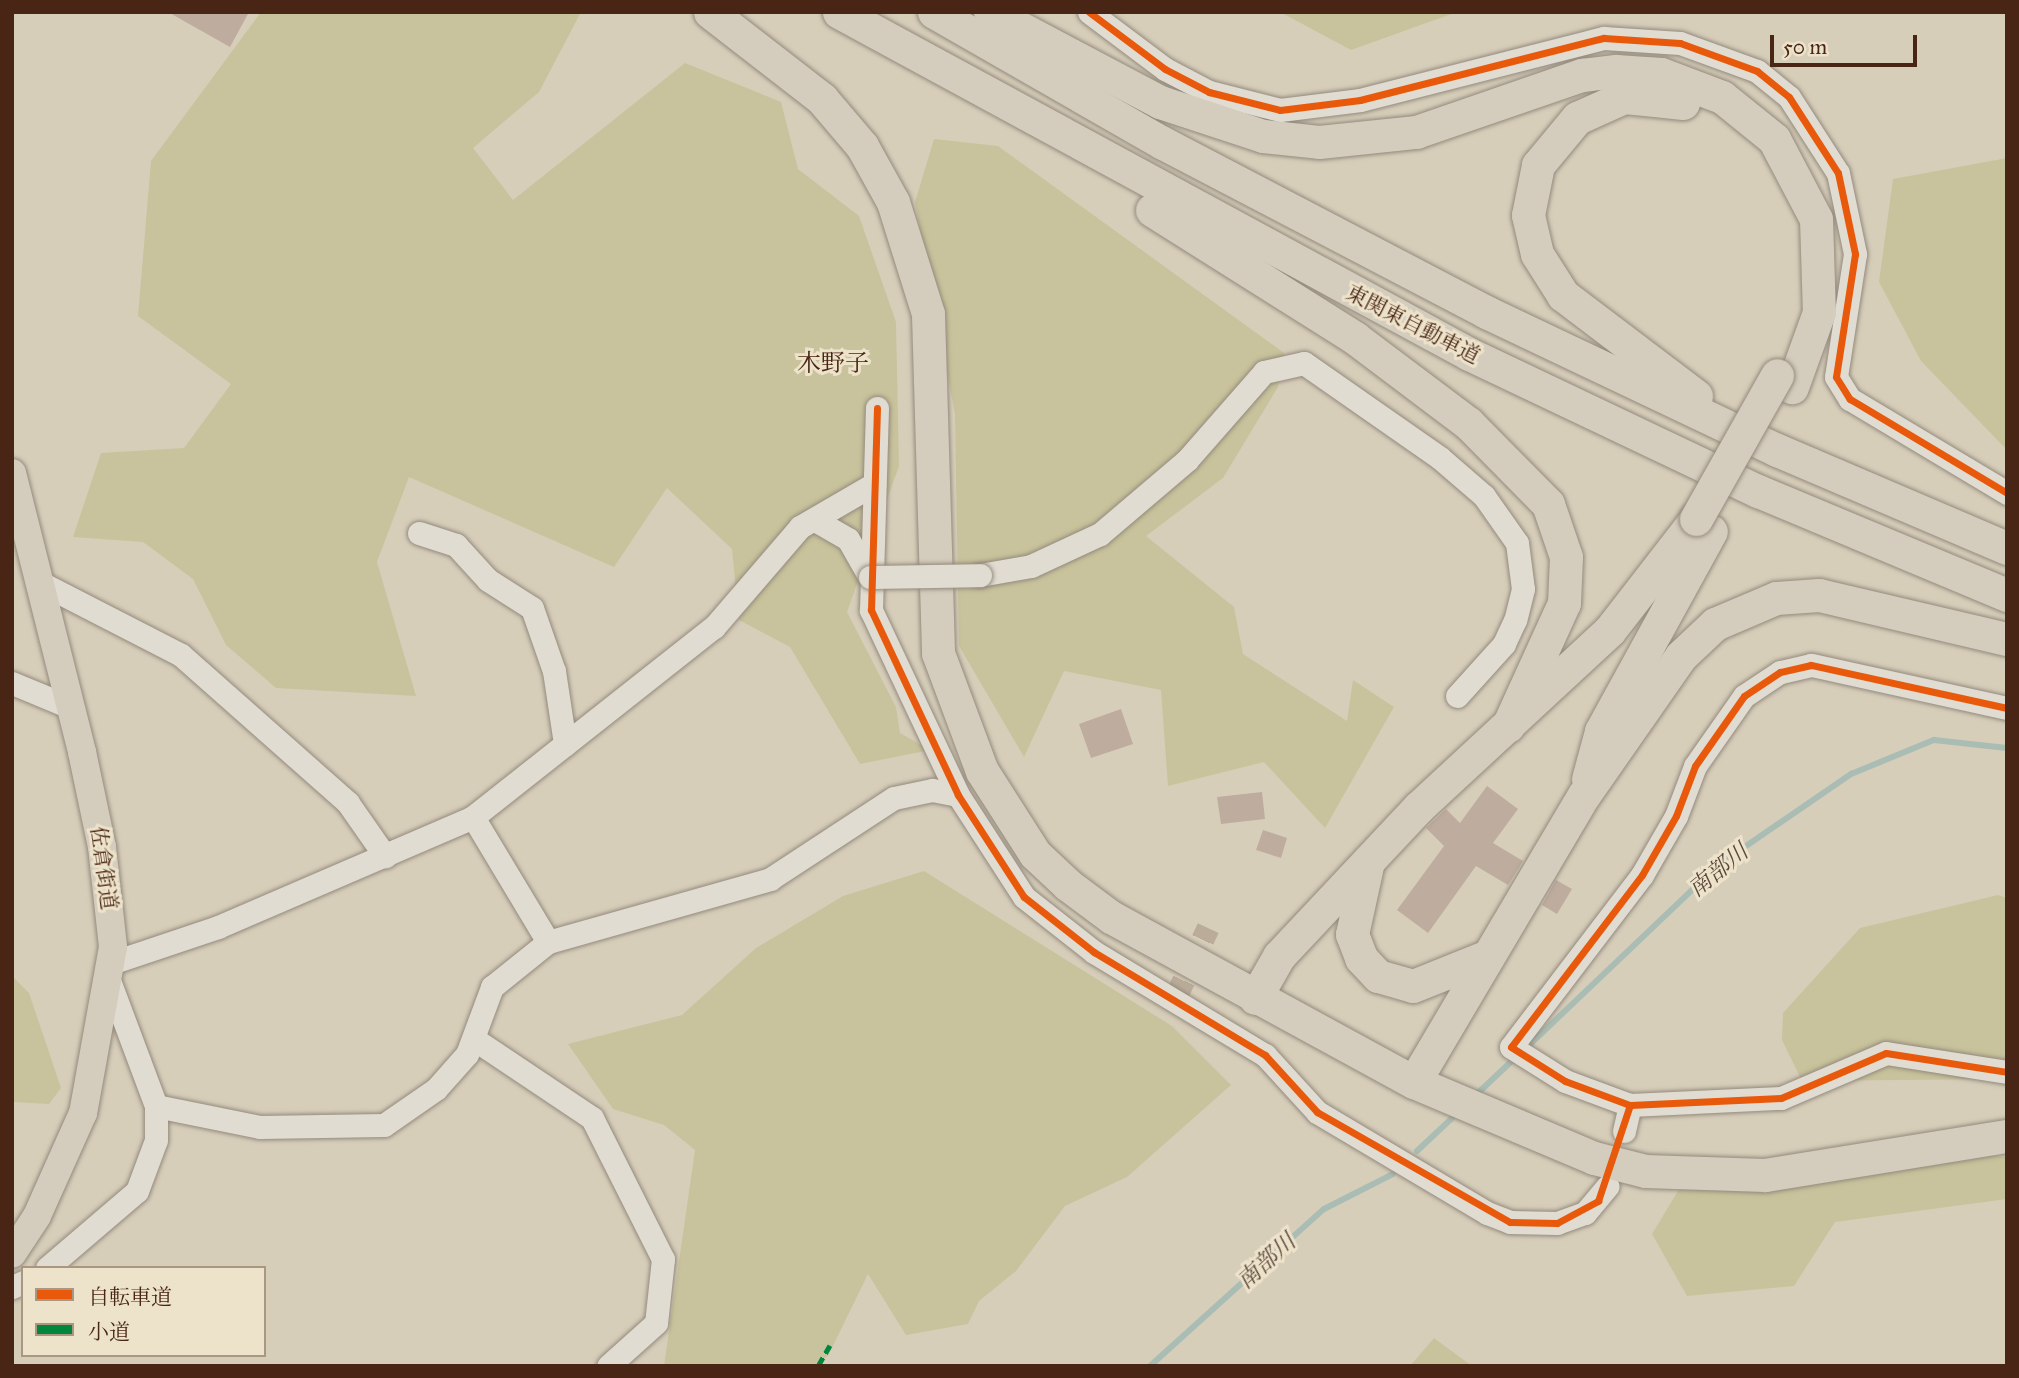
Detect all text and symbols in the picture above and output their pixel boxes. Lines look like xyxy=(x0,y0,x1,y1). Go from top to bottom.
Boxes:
scale bar xyxy=(1774,21,1921,65)
text: 50 m xyxy=(1783,34,1827,60)
street label: 東関東自動車道 xyxy=(1342,279,1484,369)
district label: 木野子 xyxy=(797,350,869,378)
street label: 佐倉街道 xyxy=(86,825,122,911)
water label: 南部川 xyxy=(1683,838,1753,902)
water label: 南部川 xyxy=(1231,1228,1301,1294)
legend xyxy=(21,1266,266,1357)
text: 自転車道 xyxy=(88,1284,172,1310)
text: 小道 xyxy=(88,1319,130,1345)

